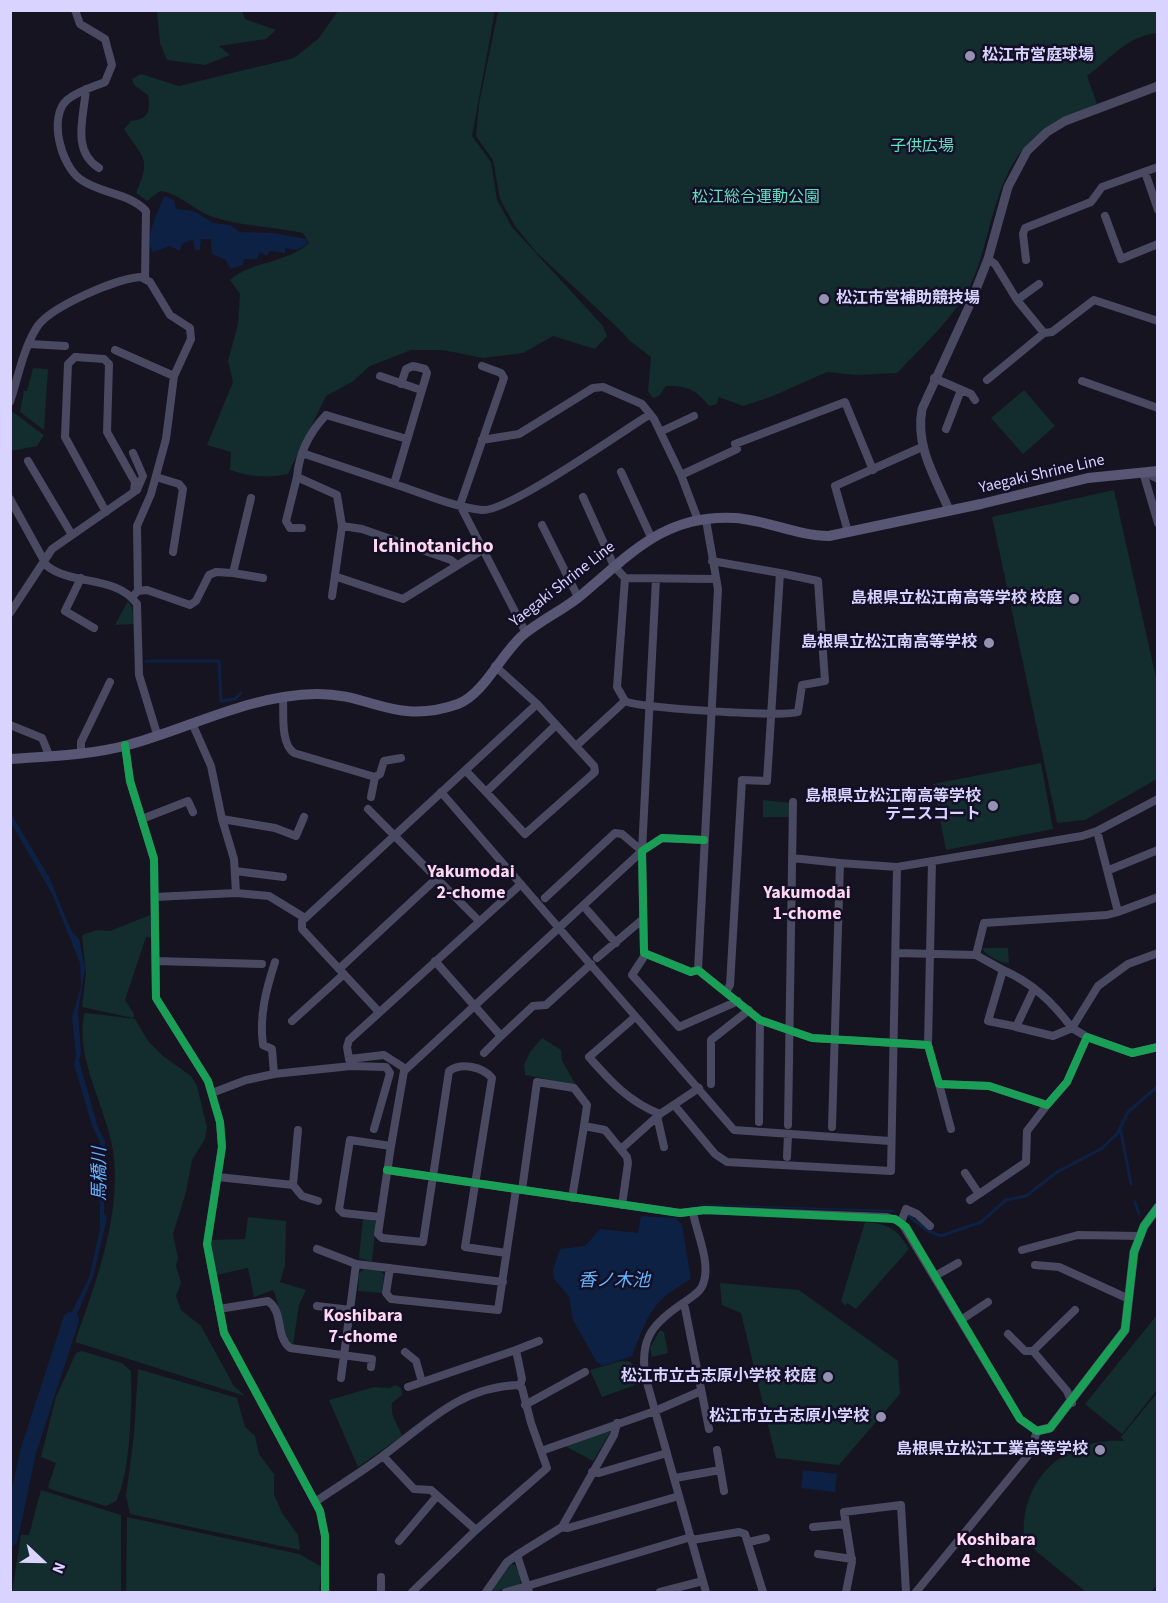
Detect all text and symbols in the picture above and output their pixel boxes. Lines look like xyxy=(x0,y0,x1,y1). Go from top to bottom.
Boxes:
place label: 松江市営庭球場 xyxy=(982,46,1094,66)
marker: 松江市営庭球場 xyxy=(963,49,977,63)
park label: 子供広場 xyxy=(890,137,954,157)
park label: 松江総合運動公園 xyxy=(692,188,820,208)
place label: 松江市営補助競技場 xyxy=(836,289,980,309)
marker: 松江市営補助競技場 xyxy=(817,292,831,306)
street label: Yaegaki Shrine Line xyxy=(977,451,1107,499)
district label: Ichinotanicho xyxy=(373,536,493,560)
street label: Yaegaki Shrine Line xyxy=(507,538,619,632)
place label: 島根県立松江南高等学校 校庭 xyxy=(851,589,1062,609)
marker: 島根県立松江南高等学校 校庭 xyxy=(1067,592,1081,606)
place label: 島根県立松江南高等学校 xyxy=(801,633,977,653)
marker: 島根県立松江南高等学校 xyxy=(982,636,996,650)
place label: 島根県立松江南高等学校 テニスコート xyxy=(805,787,981,825)
marker: 島根県立松江南高等学校 テニスコート xyxy=(986,799,1000,813)
district label: Yakumodai 2-chome xyxy=(427,862,515,904)
district label: Yakumodai 1-chome xyxy=(763,883,851,926)
water label: 馬橋川 xyxy=(90,1147,112,1201)
water label: 香ノ木池 xyxy=(578,1271,650,1293)
district label: Koshibara 7-chome xyxy=(323,1306,403,1348)
place label: 松江市立古志原小学校 校庭 xyxy=(621,1367,816,1387)
marker: 松江市立古志原小学校 校庭 xyxy=(821,1370,835,1384)
place label: 松江市立古志原小学校 xyxy=(709,1407,869,1427)
marker: 松江市立古志原小学校 xyxy=(874,1410,888,1424)
place label: 島根県立松江工業高等学校 xyxy=(896,1440,1088,1460)
marker: 島根県立松江工業高等学校 xyxy=(1093,1443,1107,1457)
district label: Koshibara 4-chome xyxy=(956,1530,1036,1572)
north arrow xyxy=(12,1531,72,1591)
text: N xyxy=(47,1559,71,1577)

